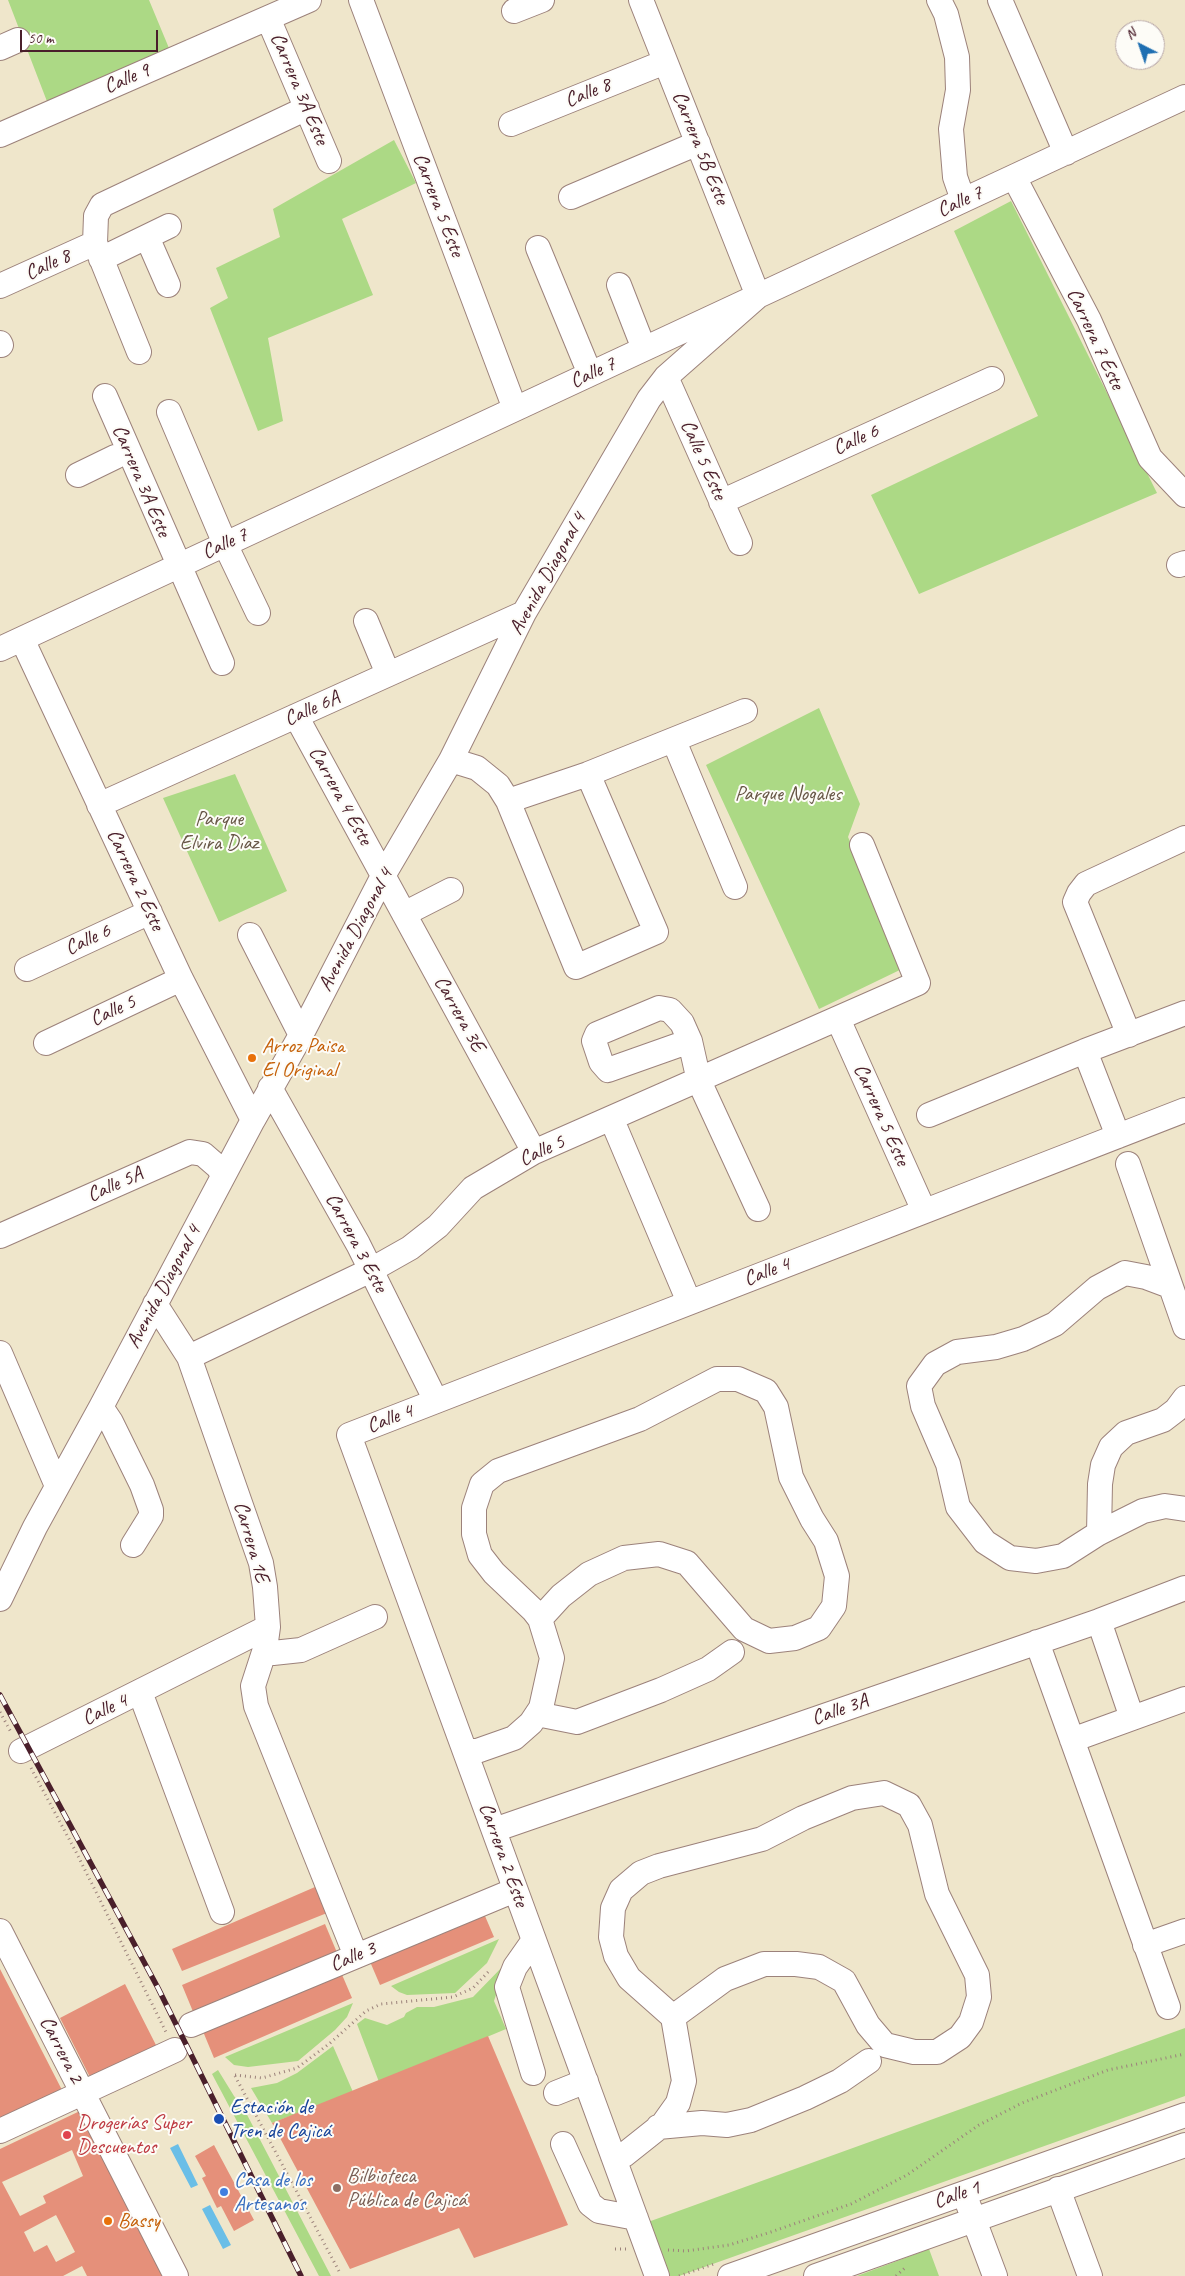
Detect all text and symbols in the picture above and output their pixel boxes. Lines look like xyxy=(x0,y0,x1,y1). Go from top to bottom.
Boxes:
scale bar xyxy=(22,20,160,52)
north arrow xyxy=(1115,20,1165,70)
text: N xyxy=(1122,25,1139,43)
text: 50 m xyxy=(28,29,54,48)
street label: Carrera 3A Este xyxy=(264,29,334,149)
street label: Calle 9 xyxy=(100,58,154,100)
street label: Calle 8 xyxy=(561,72,615,114)
street label: Carrera 5B Este xyxy=(666,88,734,208)
street label: Carrera 5 Este xyxy=(407,150,469,260)
street label: Calle 7 xyxy=(933,181,987,223)
street label: Calle 8 xyxy=(21,244,75,286)
street label: Carrera 7 Este xyxy=(1061,284,1129,394)
street label: Calle 7 xyxy=(566,352,620,394)
street label: Calle 5 Este xyxy=(674,416,732,504)
street label: Calle 6 xyxy=(829,419,883,461)
street label: Carrera 3A Este xyxy=(106,421,176,541)
street label: Avenida Diagonal 4 xyxy=(504,508,592,640)
street label: Calle 7 xyxy=(198,523,252,565)
street label: Calle 6A xyxy=(280,686,344,732)
street label: Carrera 4 Este xyxy=(303,742,377,850)
park label: Parque Nogales xyxy=(735,781,841,807)
park label: Parque Elvira Díaz xyxy=(180,806,258,856)
street label: Carrera 2 Este xyxy=(101,825,169,935)
street label: Avenida Diagonal 4 xyxy=(313,864,399,996)
street label: Calle 6 xyxy=(61,919,115,961)
street label: Carrera 3E xyxy=(428,972,490,1056)
street label: Calle 5 xyxy=(86,990,140,1032)
place label: Arroz Paisa El Original xyxy=(262,1033,344,1083)
marker: Arroz Paisa El Original xyxy=(246,1052,258,1064)
street label: Carrera 5 Este xyxy=(847,1060,915,1170)
street label: Calle 5 xyxy=(515,1130,569,1172)
street label: Calle 5A xyxy=(83,1162,147,1208)
street label: Carrera 3 Este xyxy=(319,1189,393,1297)
street label: Avenida Diagonal 4 xyxy=(121,1221,207,1353)
street label: Calle 4 xyxy=(740,1252,794,1292)
street label: Calle 4 xyxy=(363,1399,417,1439)
street label: Carrera 1E xyxy=(227,1499,275,1585)
street label: Calle 4 xyxy=(78,1688,132,1732)
street label: Calle 3A xyxy=(808,1689,872,1731)
street label: Carrera 2 Este xyxy=(473,1800,533,1910)
street label: Calle 3 xyxy=(326,1936,380,1978)
street label: Carrera 2 xyxy=(33,2012,89,2088)
place label: Estación de Tren de Cajicá xyxy=(230,2094,331,2144)
place label: Drogerías Super Descuentos xyxy=(77,2110,191,2160)
marker: Estación de Tren de Cajicá xyxy=(212,2112,226,2126)
marker: Drogerías Super Descuentos xyxy=(61,2129,73,2141)
place label: Bilbioteca Pública de Cajicá xyxy=(347,2163,466,2213)
place label: Casa de los Artesanos xyxy=(234,2167,312,2217)
street label: Calle 1 xyxy=(930,2175,984,2215)
marker: Bilbioteca Pública de Cajicá xyxy=(331,2182,343,2194)
marker: Casa de los Artesanos xyxy=(218,2186,230,2198)
place label: Bassy xyxy=(118,2208,160,2234)
marker: Bassy xyxy=(102,2215,114,2227)

